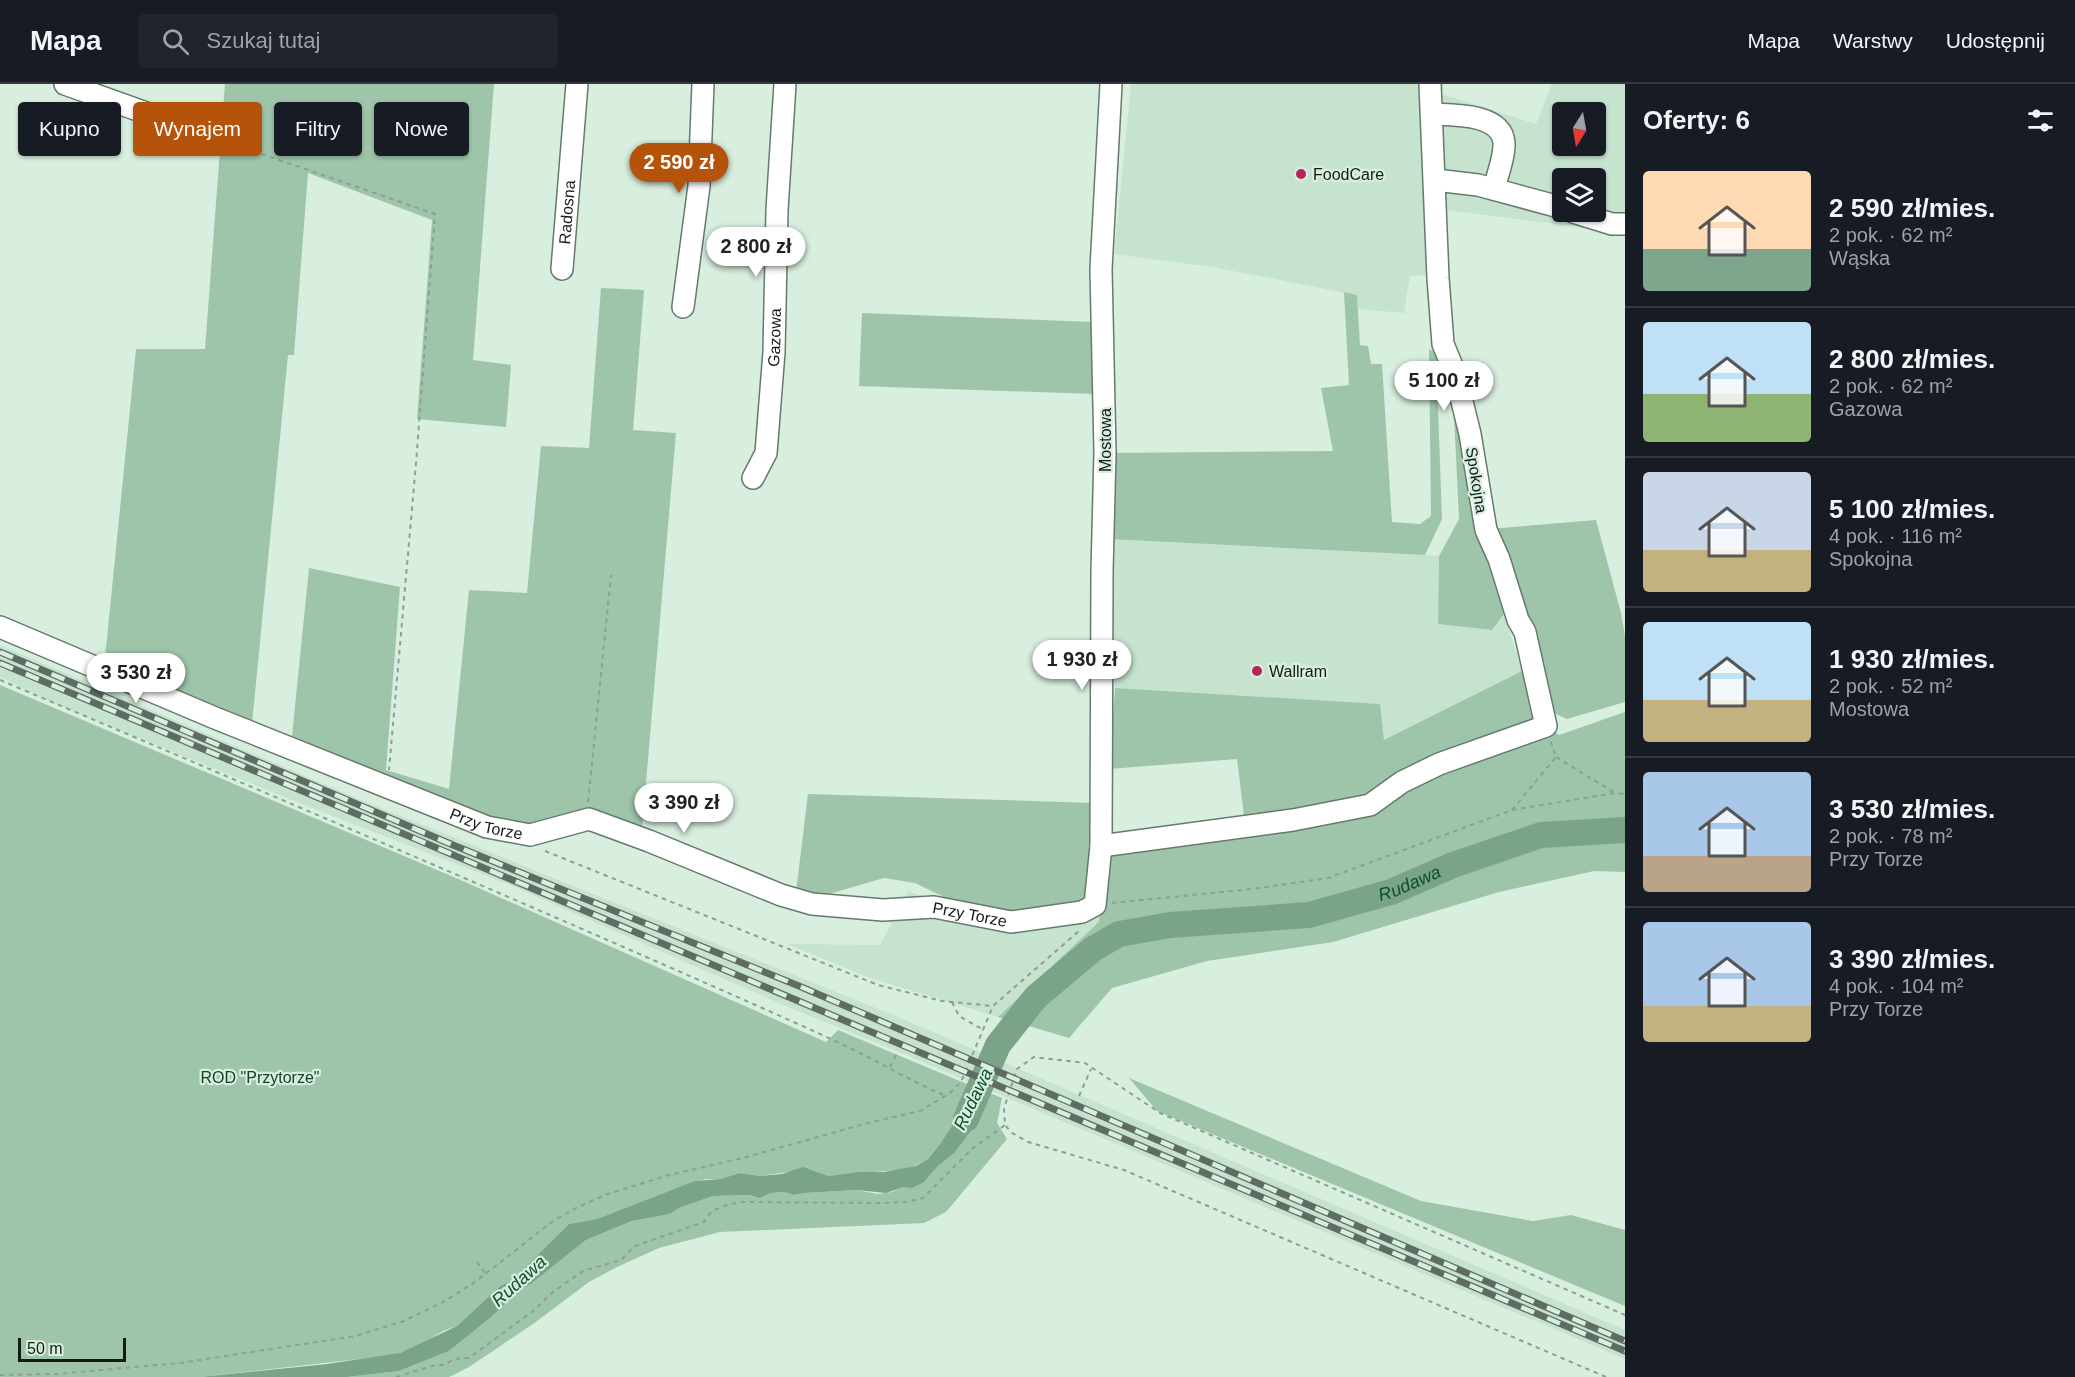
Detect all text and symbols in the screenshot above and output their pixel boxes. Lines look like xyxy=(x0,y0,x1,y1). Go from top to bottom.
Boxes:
search box xyxy=(138,14,558,68)
text: Mapa xyxy=(30,25,102,56)
icon: search xyxy=(159,25,192,58)
text: Szukaj tutaj xyxy=(207,28,320,53)
text: Mapa xyxy=(1748,29,1800,52)
text: Warstwy xyxy=(1833,29,1913,52)
text: Udostępnij xyxy=(1946,29,2045,52)
chip: Kupno xyxy=(18,102,121,156)
chip: Wynajem xyxy=(133,102,262,156)
chip: Filtry xyxy=(274,102,362,156)
chip: Nowe xyxy=(374,102,469,156)
north arrow xyxy=(1552,102,1606,156)
map controls xyxy=(1552,102,1606,222)
icon: filters xyxy=(2024,104,2057,137)
text: Oferty: 6 xyxy=(1643,105,1750,135)
pin: 2 590 zł xyxy=(617,143,741,194)
text: 2 590 zł xyxy=(643,151,715,173)
place label: FoodCare xyxy=(1313,166,1384,183)
marker: FoodCare xyxy=(1294,167,1308,181)
button: layers xyxy=(1552,168,1606,222)
street label: Radosna xyxy=(556,180,578,245)
text: 2 590 zł/mies. xyxy=(1829,193,1995,223)
icon: home xyxy=(1691,195,1763,267)
text: 2 pok. · 62 m² xyxy=(1829,224,1952,246)
pin: 2 800 zł xyxy=(694,227,818,278)
text: 2 800 zł xyxy=(720,235,792,257)
text: Wąska xyxy=(1829,247,1890,269)
street label: Gazowa xyxy=(765,308,784,368)
text: 2 800 zł/mies. xyxy=(1829,344,1995,374)
icon: home xyxy=(1691,346,1763,418)
pin: 5 100 zł xyxy=(1382,361,1506,412)
text: 5 100 zł xyxy=(1408,369,1480,391)
text: 2 pok. · 62 m² xyxy=(1829,375,1952,397)
text: Gazowa xyxy=(1829,398,1902,420)
street label: Mostowa xyxy=(1097,408,1114,472)
street label: Spokojna xyxy=(1463,446,1490,514)
text: 5 100 zł/mies. xyxy=(1829,494,1995,524)
icon: home xyxy=(1691,496,1763,568)
text: 4 pok. · 116 m² xyxy=(1829,525,1962,547)
text: Spokojna xyxy=(1829,548,1912,570)
pin: 1 930 zł xyxy=(1020,640,1144,691)
text: 1 930 zł/mies. xyxy=(1829,644,1995,674)
icon: home xyxy=(1691,646,1763,718)
text: 1 930 zł xyxy=(1046,648,1118,670)
pin: 3 530 zł xyxy=(74,653,198,704)
text: 3 530 zł xyxy=(100,661,172,683)
place label: Wallram xyxy=(1269,663,1327,680)
marker: Wallram xyxy=(1250,664,1264,678)
text: 2 pok. · 52 m² xyxy=(1829,675,1952,697)
text: Mostowa xyxy=(1829,698,1909,720)
pin: 3 390 zł xyxy=(622,783,746,834)
text: 3 390 zł xyxy=(648,791,720,813)
text: 3 530 zł/mies. xyxy=(1829,794,1995,824)
icon: home xyxy=(1691,796,1763,868)
street label: Przy Torze xyxy=(447,805,524,842)
text: 2 pok. · 78 m² xyxy=(1829,825,1952,847)
text: Przy Torze xyxy=(1829,848,1923,870)
water label: Rudawa xyxy=(1376,862,1444,905)
street label: Przy Torze xyxy=(931,899,1008,930)
text: 3 390 zł/mies. xyxy=(1829,944,1995,974)
icon: home xyxy=(1691,946,1763,1018)
text: 4 pok. · 104 m² xyxy=(1829,975,1964,997)
text: Przy Torze xyxy=(1829,998,1923,1020)
water label: Rudawa xyxy=(950,1065,996,1133)
park label: ROD "Przytorze" xyxy=(201,1069,319,1086)
water label: Rudawa xyxy=(488,1251,550,1311)
scale bar xyxy=(18,1335,126,1362)
text: 50 m xyxy=(27,1340,63,1357)

